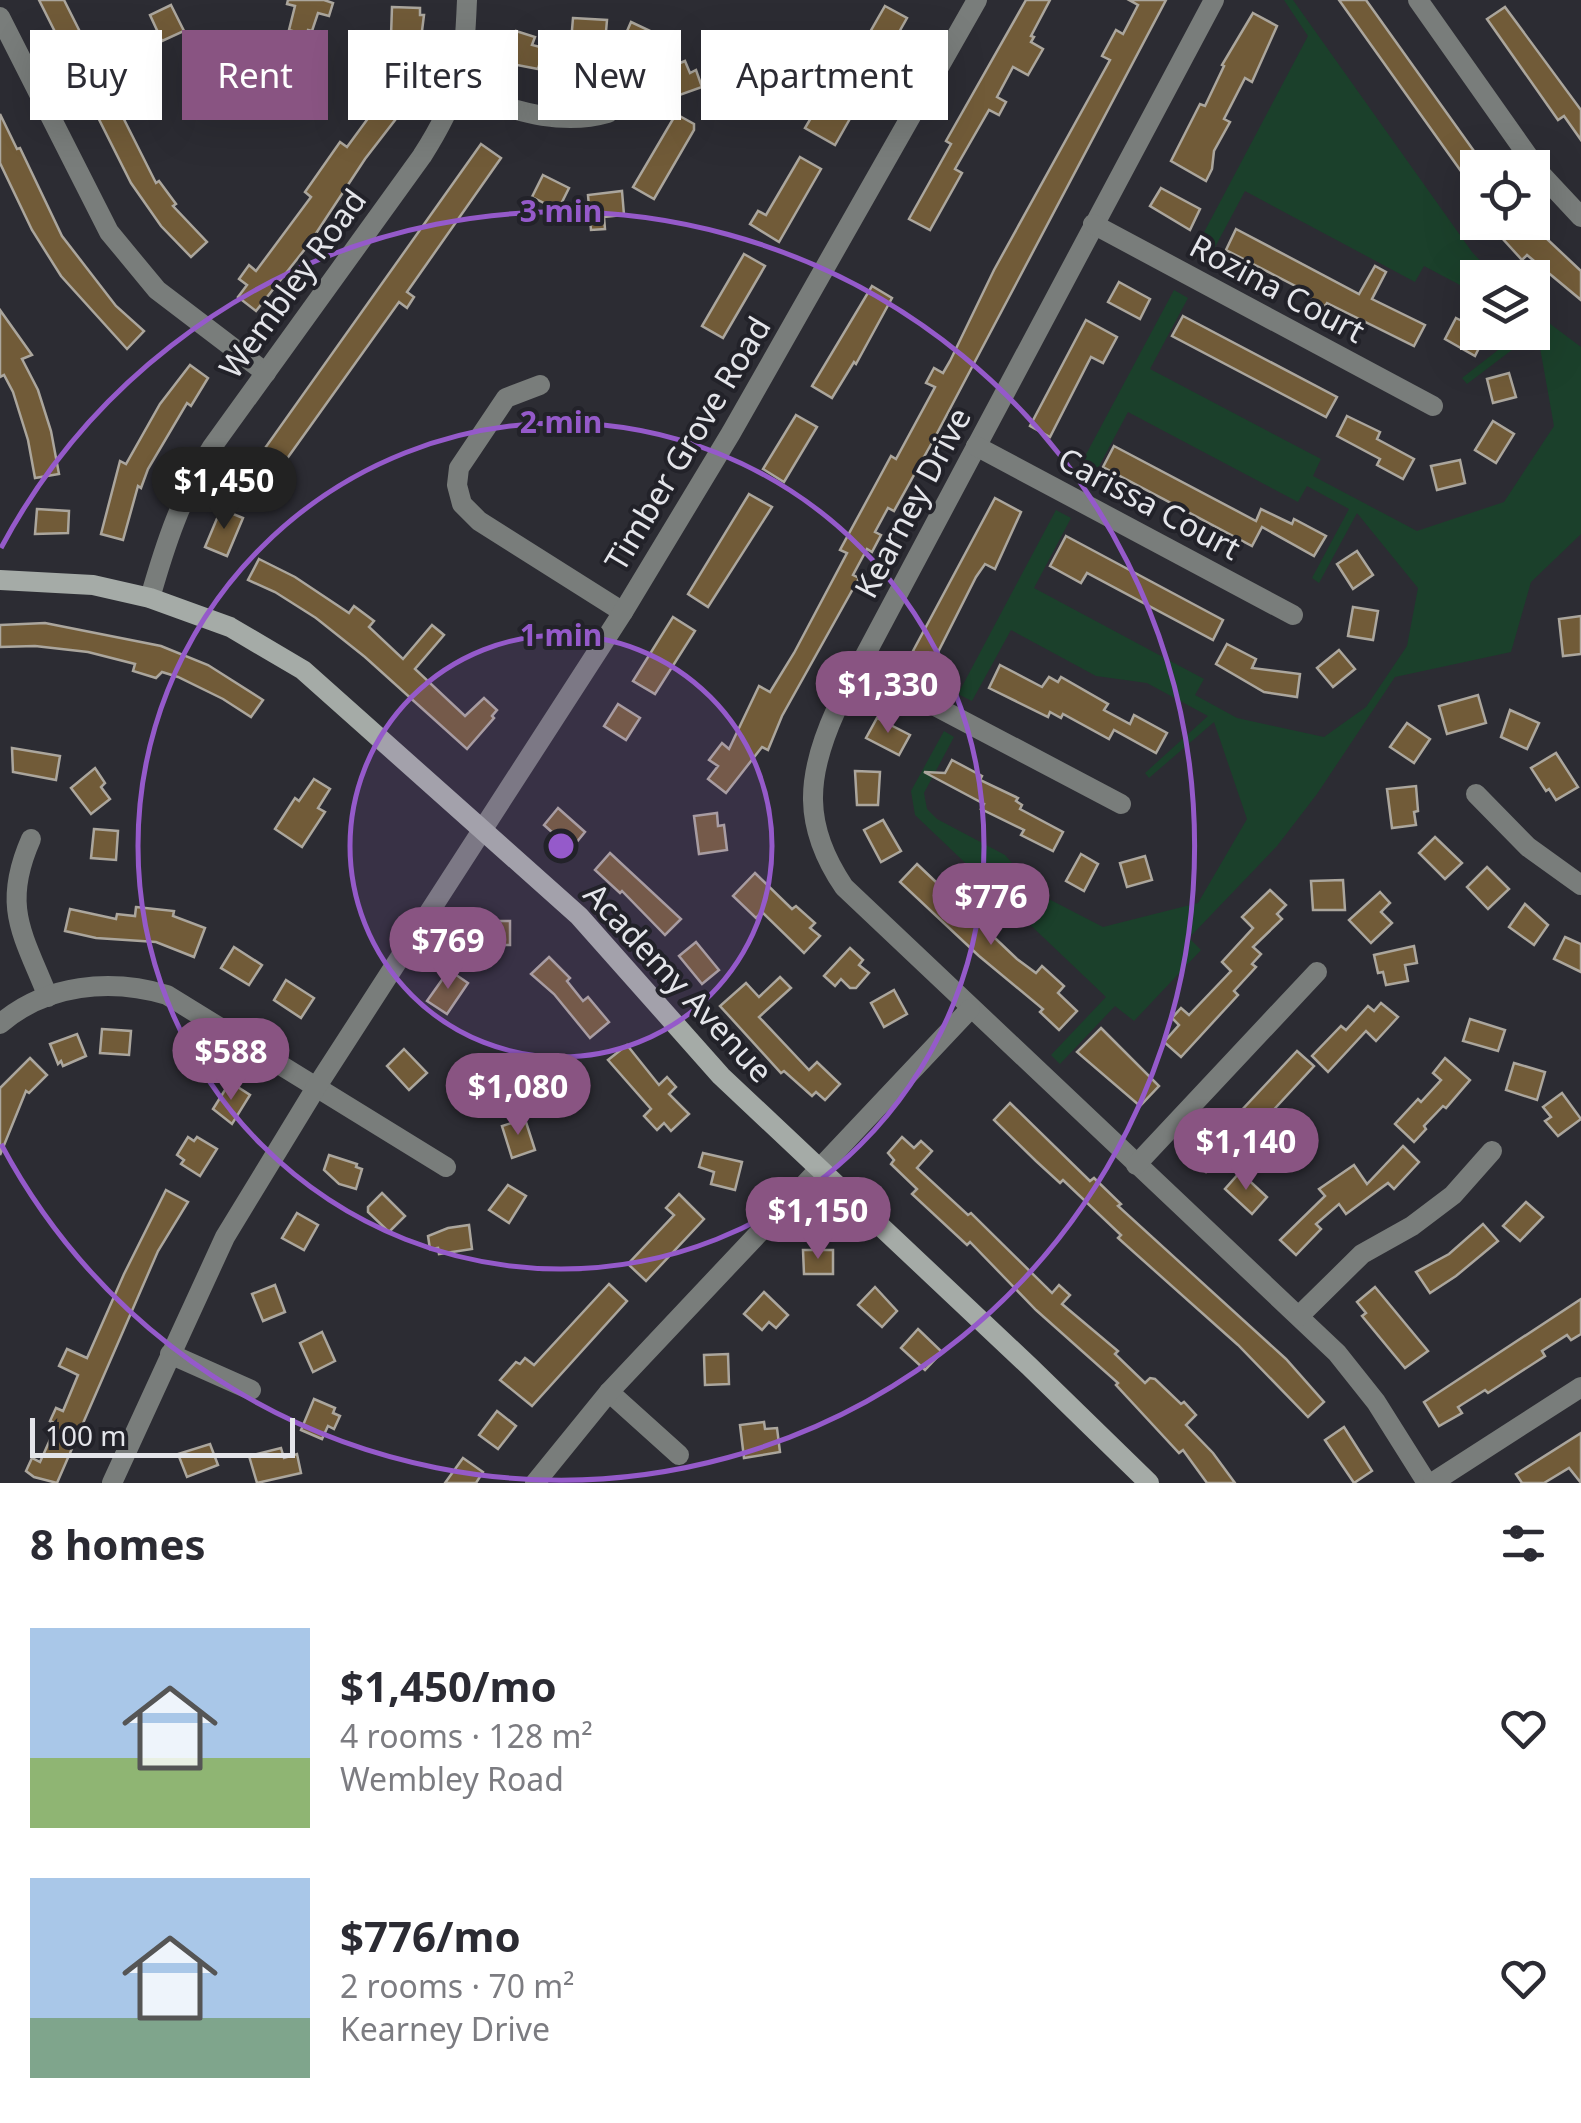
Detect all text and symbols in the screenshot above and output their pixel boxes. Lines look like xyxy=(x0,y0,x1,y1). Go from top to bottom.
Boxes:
chip: Buy xyxy=(30,30,162,120)
chip: Rent xyxy=(182,30,328,120)
chip: Filters xyxy=(348,30,518,120)
chip: New xyxy=(538,30,681,120)
chip: Apartment xyxy=(701,30,948,120)
map controls xyxy=(1460,150,1550,350)
button: locate xyxy=(1460,150,1550,240)
street label: Wembley Road xyxy=(209,180,375,386)
text: 3 min xyxy=(520,190,602,231)
street label: Rozina Court xyxy=(1183,224,1373,352)
button: layers xyxy=(1460,260,1550,350)
street label: Timber Grove Road xyxy=(594,308,780,578)
street label: Kearney Drive xyxy=(843,399,980,605)
text: 2 min xyxy=(520,401,602,442)
street label: Carissa Court xyxy=(1051,437,1248,569)
pin: $1,450 xyxy=(143,447,305,532)
text: $1,450 xyxy=(174,458,274,501)
text: 1 min xyxy=(520,614,602,655)
pin: $1,330 xyxy=(807,651,969,736)
text: $1,330 xyxy=(838,662,938,705)
centre of rings xyxy=(543,828,579,864)
pin: $776 xyxy=(932,863,1050,948)
street label: Academy Avenue xyxy=(575,873,783,1091)
text: $776 xyxy=(954,874,1028,917)
pin: $769 xyxy=(389,907,507,992)
text: $769 xyxy=(411,918,485,961)
pin: $588 xyxy=(172,1018,290,1103)
text: $588 xyxy=(194,1029,268,1072)
pin: $1,080 xyxy=(437,1053,599,1138)
text: $1,080 xyxy=(468,1064,568,1107)
pin: $1,140 xyxy=(1165,1108,1327,1193)
text: $1,140 xyxy=(1196,1119,1296,1162)
pin: $1,150 xyxy=(737,1177,899,1262)
text: $1,150 xyxy=(768,1188,868,1231)
scale bar xyxy=(30,1413,295,1458)
text: 100 m xyxy=(45,1416,127,1454)
text: 8 homes xyxy=(30,1515,206,1572)
icon: filters xyxy=(1496,1516,1551,1571)
text: $1,450/mo xyxy=(340,1657,557,1714)
icon: home xyxy=(110,1668,230,1788)
icon: heart xyxy=(1496,1701,1551,1756)
text: 4 rooms · 128 m² xyxy=(340,1714,593,1757)
text: Wembley Road xyxy=(340,1757,564,1800)
text: $776/mo xyxy=(340,1907,521,1964)
icon: home xyxy=(110,1918,230,2038)
icon: heart xyxy=(1496,1951,1551,2006)
text: 2 rooms · 70 m² xyxy=(340,1964,574,2007)
text: Kearney Drive xyxy=(340,2007,550,2050)

